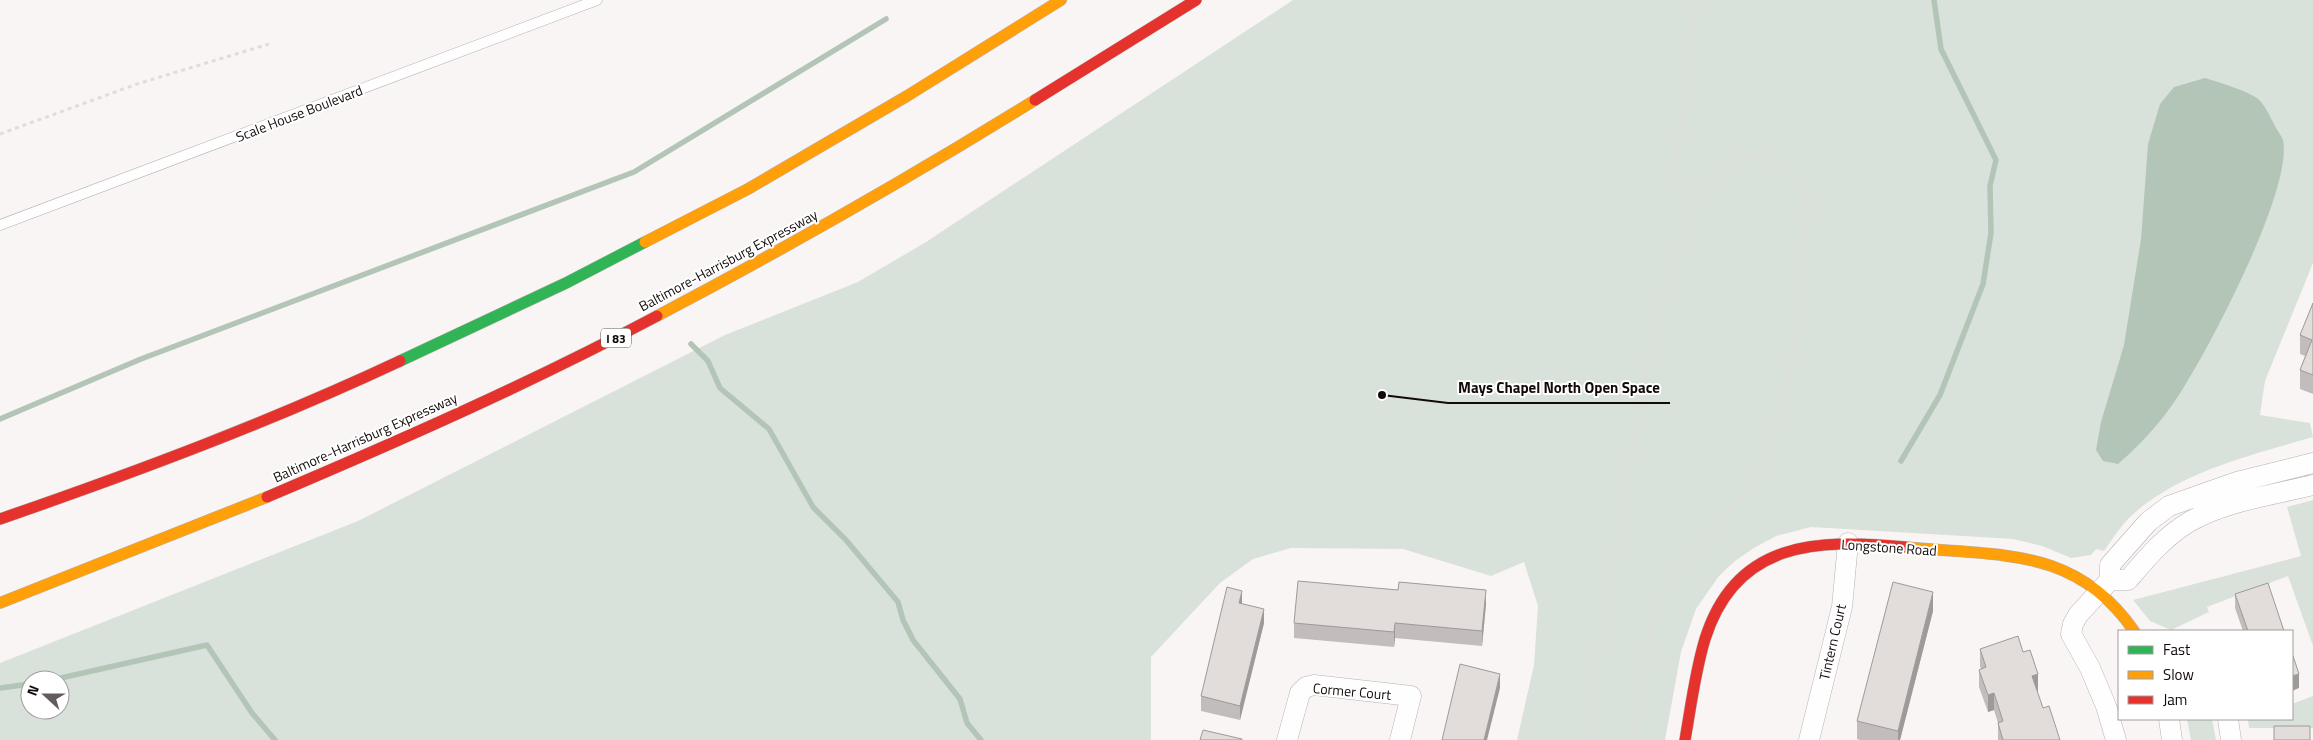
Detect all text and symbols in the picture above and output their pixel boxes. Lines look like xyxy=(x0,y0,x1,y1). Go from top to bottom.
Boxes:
street label: Scale House Boulevard xyxy=(233,79,365,147)
street label: Baltimore-Harrisburg Expressway xyxy=(635,204,821,316)
road number: I 83 xyxy=(601,328,631,348)
callout: Mays Chapel North Open Space xyxy=(1448,373,1670,403)
text: Mays Chapel North Open Space xyxy=(1458,376,1660,399)
street label: Baltimore-Harrisburg Expressway xyxy=(269,387,461,487)
street label: Longstone Road xyxy=(1841,533,1937,561)
street label: Tintern Court xyxy=(1813,602,1851,682)
legend xyxy=(2118,630,2293,720)
text: Fast xyxy=(2163,638,2191,661)
text: Slow xyxy=(2163,663,2194,686)
north arrow xyxy=(20,670,70,720)
street label: Cormer Court xyxy=(1312,677,1392,705)
text: N xyxy=(21,682,44,698)
text: Jam xyxy=(2163,688,2187,711)

